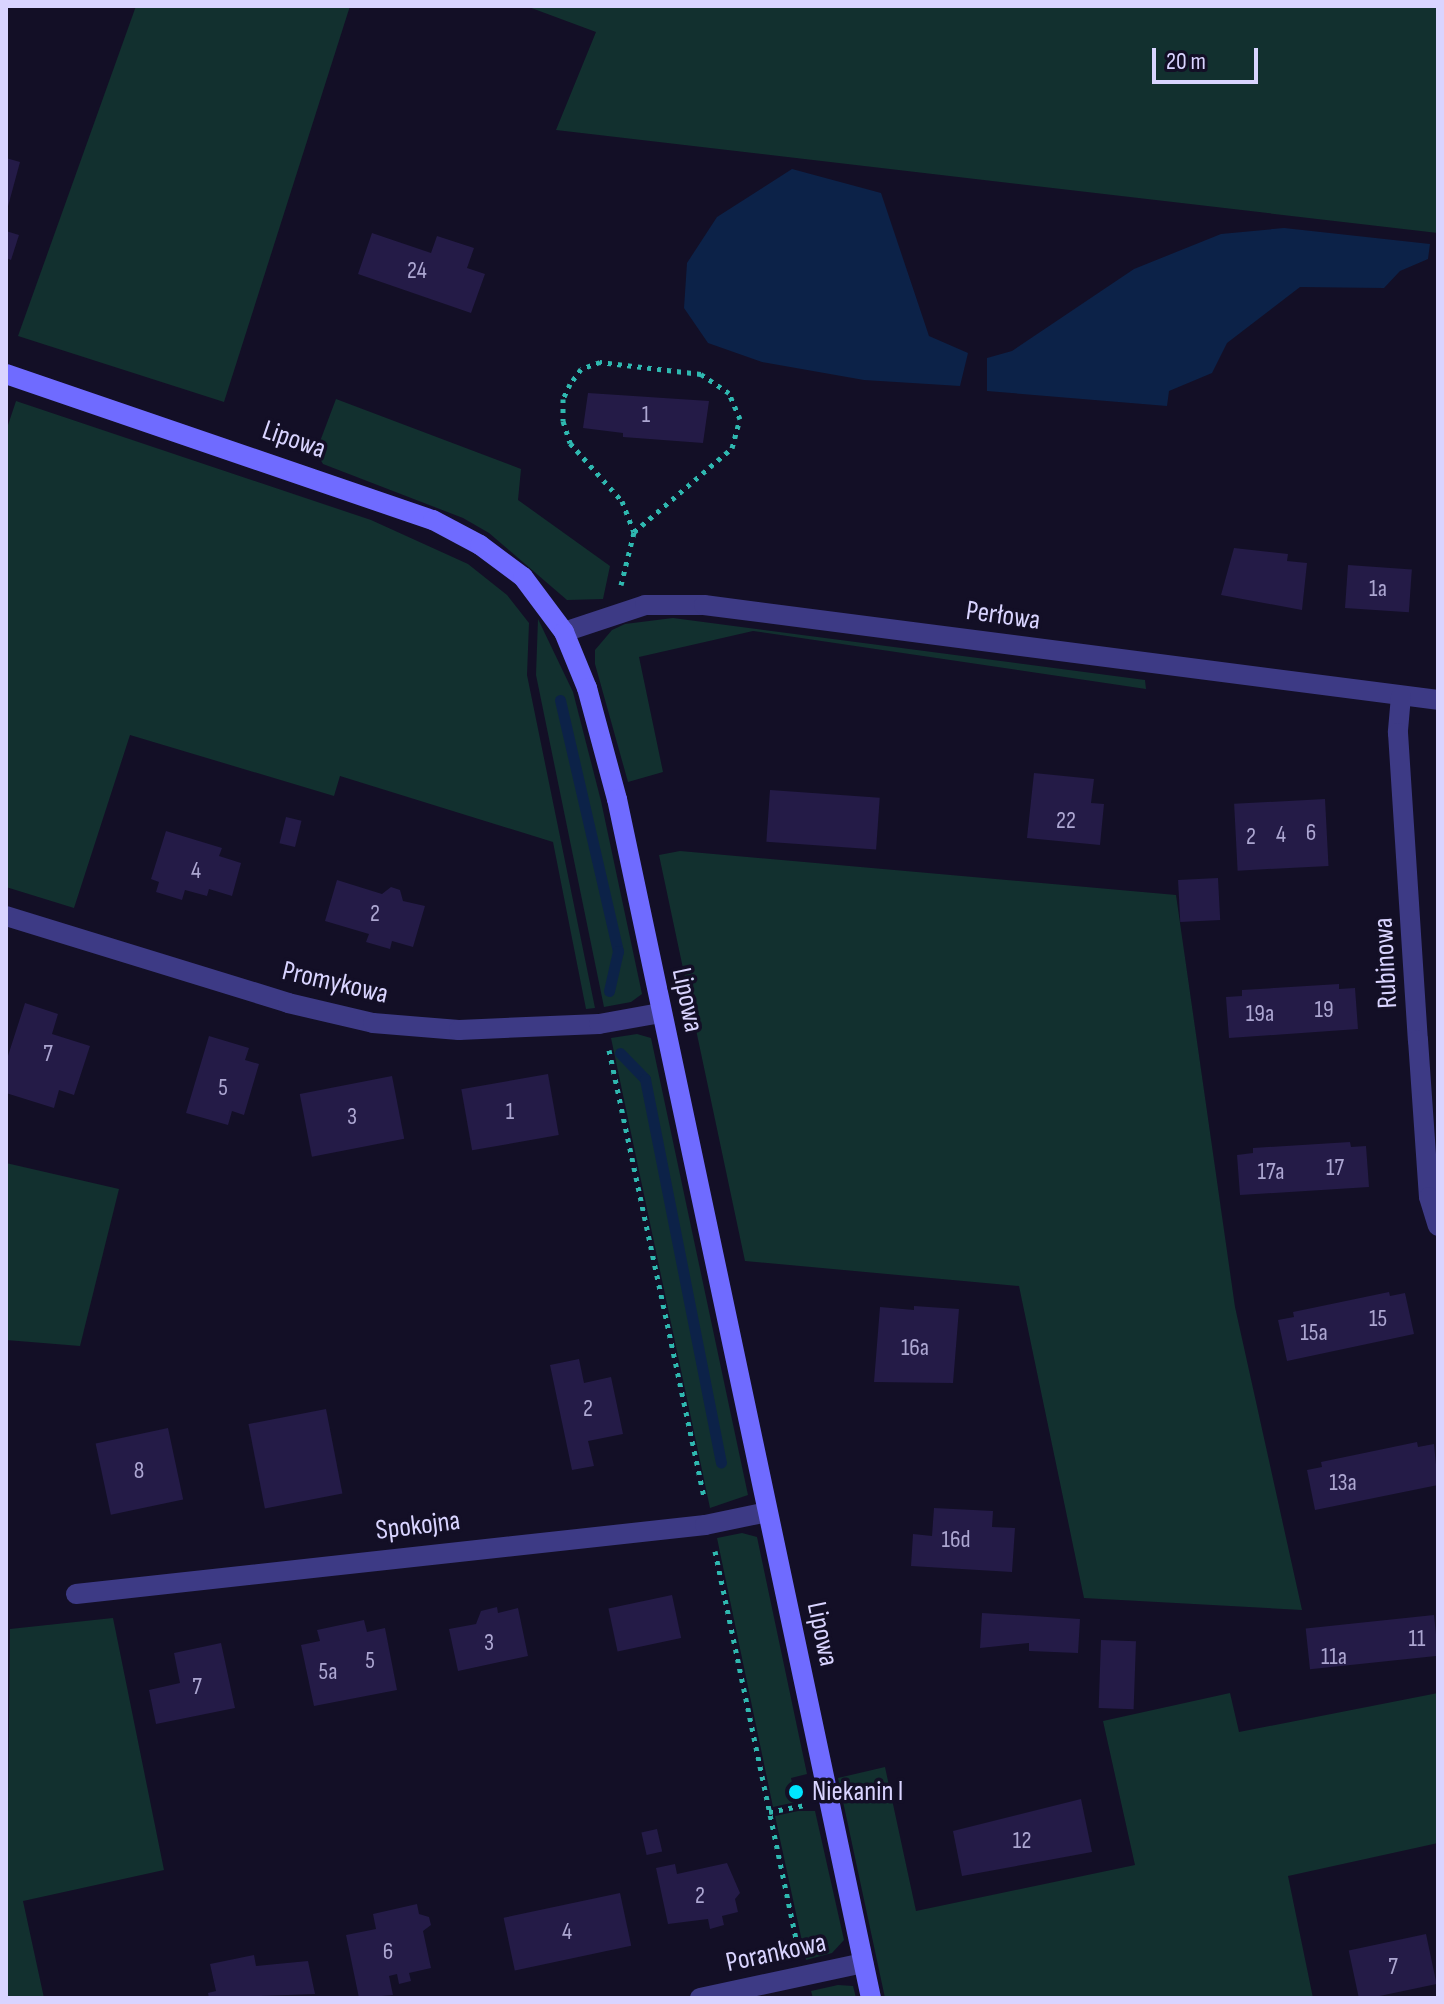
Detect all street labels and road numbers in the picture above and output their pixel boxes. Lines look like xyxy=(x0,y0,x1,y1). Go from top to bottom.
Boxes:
street label: Lipowa xyxy=(258,414,330,466)
street label: Perłowa xyxy=(964,594,1042,638)
street label: Rubinowa xyxy=(1367,917,1405,1009)
street label: Promykowa xyxy=(279,955,391,1011)
street label: Lipowa xyxy=(664,965,710,1035)
street label: Spokojna xyxy=(374,1504,462,1548)
street label: Lipowa xyxy=(799,1599,845,1669)
street label: Porankowa xyxy=(723,1926,829,1980)

